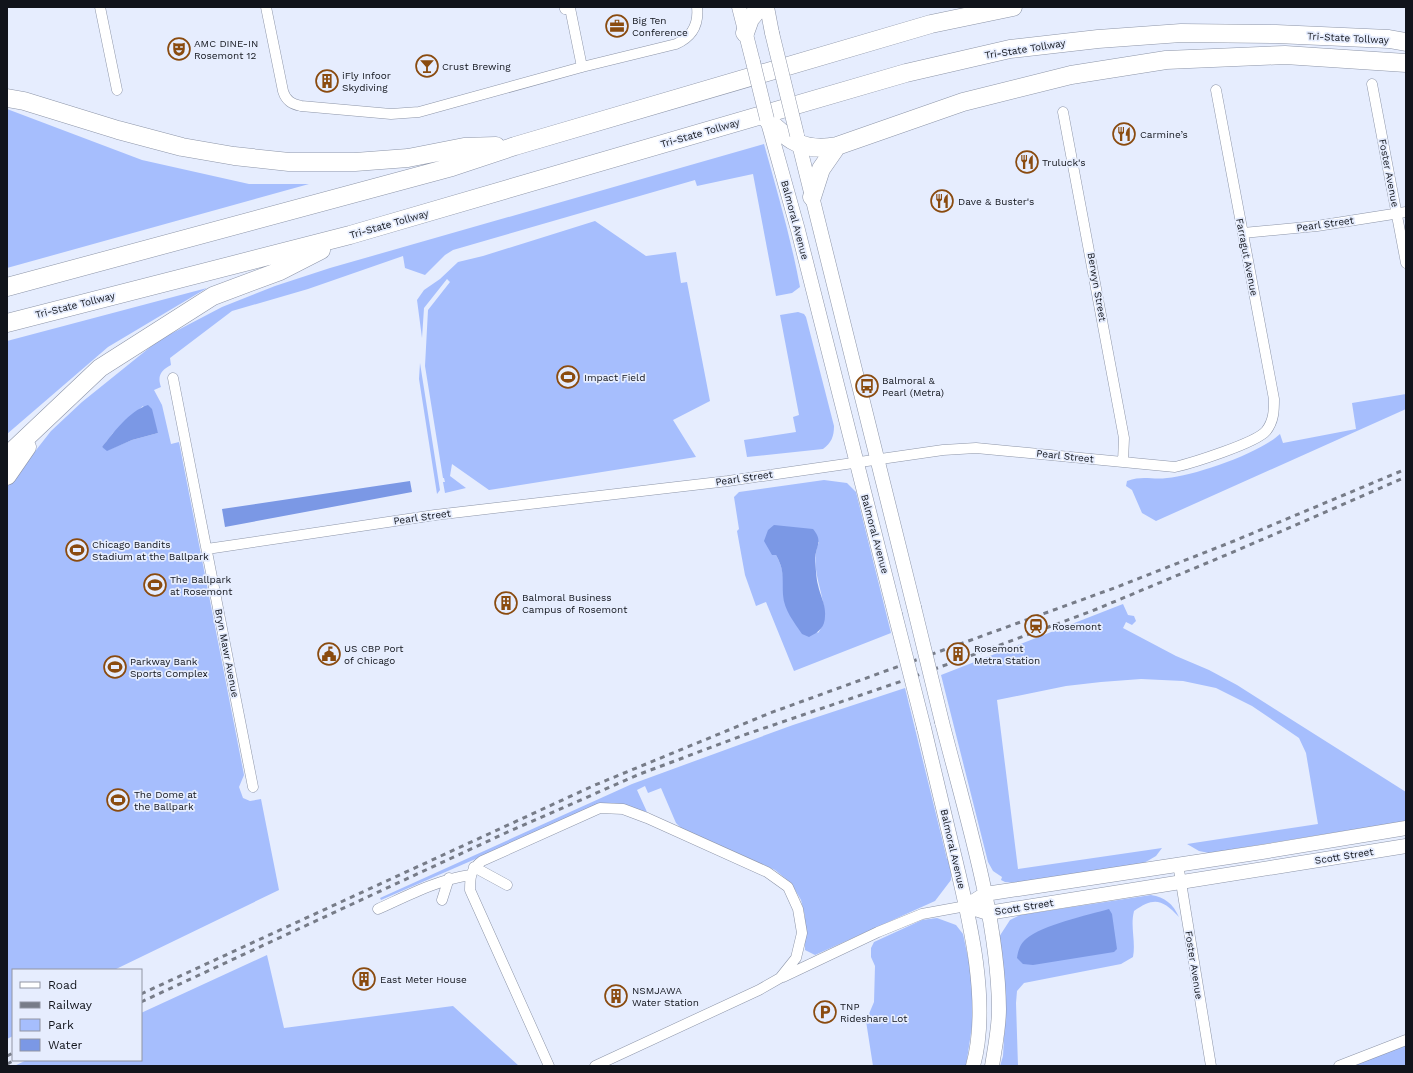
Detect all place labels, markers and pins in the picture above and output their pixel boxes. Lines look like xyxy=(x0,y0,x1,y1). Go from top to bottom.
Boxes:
office icon: Big Ten Conference xyxy=(604,13,630,39)
place label: Big Ten Conference xyxy=(632,15,688,38)
theatre icon: AMC DINE-IN Rosemont 12 xyxy=(166,36,192,62)
place label: AMC DINE-IN Rosemont 12 xyxy=(194,38,258,61)
bar icon: Crust Brewing xyxy=(414,53,440,79)
place label: Crust Brewing xyxy=(442,61,511,72)
building icon: iFly Infoor Skydiving xyxy=(314,68,340,94)
place label: iFly Infoor Skydiving xyxy=(342,70,391,93)
restaurant icon: Carmine’s xyxy=(1111,121,1137,147)
place label: Carmine’s xyxy=(1140,129,1188,140)
restaurant icon: Truluck's xyxy=(1014,149,1040,175)
place label: Truluck's xyxy=(1042,157,1086,168)
restaurant icon: Dave & Buster's xyxy=(929,188,955,214)
place label: Dave & Buster's xyxy=(958,196,1034,207)
sports icon: Impact Field xyxy=(555,364,581,390)
place label: Impact Field xyxy=(584,372,645,383)
bus stop icon: Balmoral & Pearl (Metra) xyxy=(854,373,880,399)
place label: Balmoral & Pearl (Metra) xyxy=(882,375,944,398)
sports icon: Chicago Bandits Stadium at the Ballpark xyxy=(64,537,90,563)
place label: Chicago Bandits Stadium at the Ballpark xyxy=(92,539,209,562)
sports icon: The Ballpark at Rosemont xyxy=(142,572,168,598)
place label: The Ballpark at Rosemont xyxy=(170,574,233,597)
building icon: Balmoral Business Campus of Rosemont xyxy=(493,590,519,616)
place label: Balmoral Business Campus of Rosemont xyxy=(522,592,628,615)
station icon: Rosemont xyxy=(1023,613,1049,639)
place label: Rosemont xyxy=(1052,621,1102,632)
public building icon: US CBP Port of Chicago xyxy=(316,641,342,667)
building icon: Rosemont Metra Station xyxy=(945,641,971,667)
place label: US CBP Port of Chicago xyxy=(344,643,404,666)
place label: Rosemont Metra Station xyxy=(974,643,1040,666)
sports icon: Parkway Bank Sports Complex xyxy=(102,654,128,680)
place label: Parkway Bank Sports Complex xyxy=(130,656,208,679)
sports icon: The Dome at the Ballpark xyxy=(105,787,131,813)
place label: The Dome at the Ballpark xyxy=(134,789,198,812)
building icon: East Meter House xyxy=(351,966,377,992)
place label: East Meter House xyxy=(380,974,467,985)
building icon: NSMJAWA Water Station xyxy=(603,983,629,1009)
place label: NSMJAWA Water Station xyxy=(632,985,699,1008)
parking icon: TNP Rideshare Lot xyxy=(812,999,838,1025)
place label: TNP Rideshare Lot xyxy=(840,1001,908,1024)

